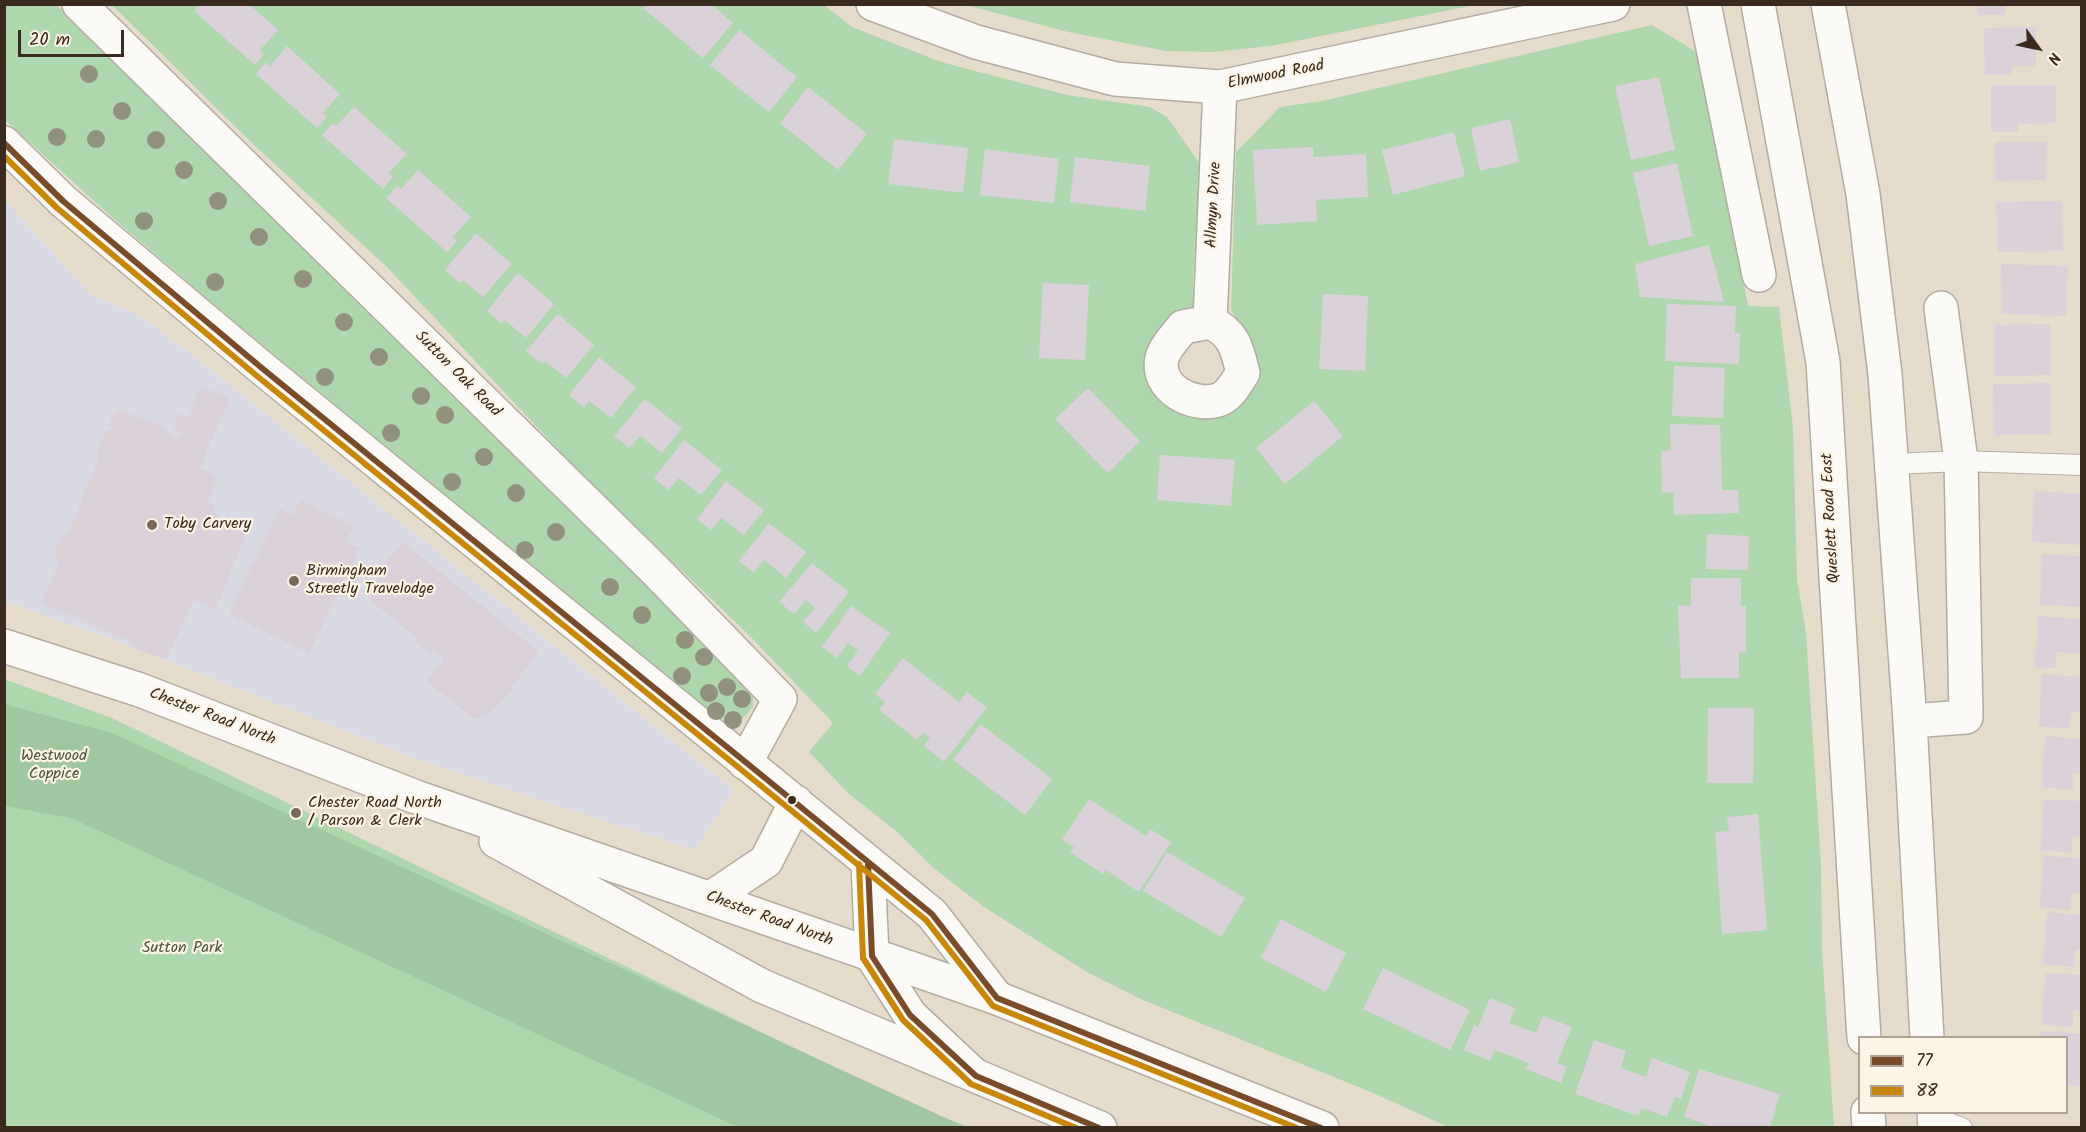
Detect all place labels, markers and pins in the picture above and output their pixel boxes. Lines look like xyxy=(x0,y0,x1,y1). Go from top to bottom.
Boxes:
place label: Toby Carvery xyxy=(164,515,251,535)
marker: Toby Carvery xyxy=(145,518,159,532)
place label: Birmingham Streetly Travelodge xyxy=(306,562,434,600)
marker: Birmingham Streetly Travelodge xyxy=(287,574,301,588)
place label: Chester Road North / Parson & Clerk xyxy=(308,794,442,832)
unlabelled marker xyxy=(786,794,798,806)
marker: Chester Road North / Parson & Clerk xyxy=(289,806,303,820)

